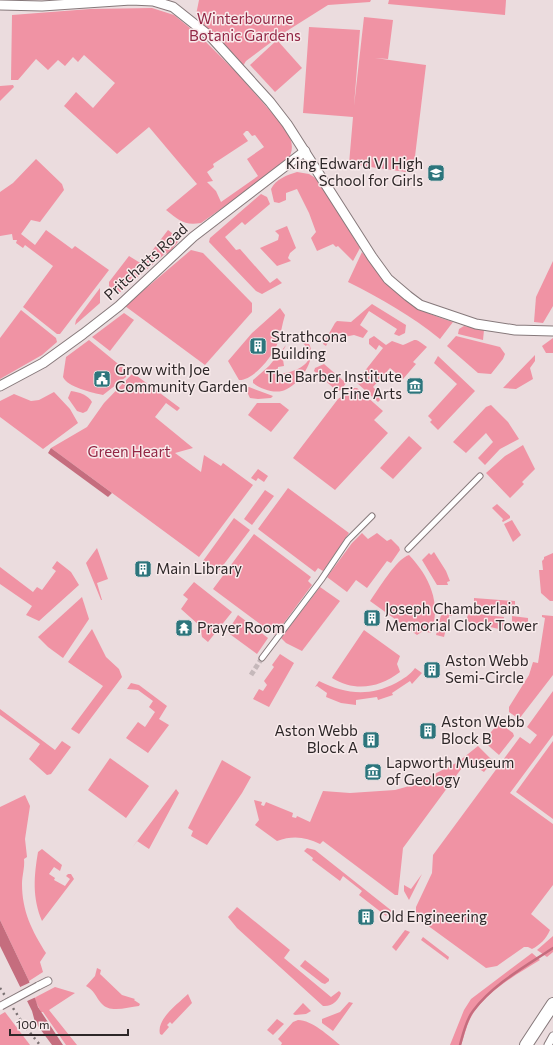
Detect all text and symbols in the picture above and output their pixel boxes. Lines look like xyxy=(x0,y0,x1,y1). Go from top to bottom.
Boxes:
park label: Winterbourne Botanic Gardens xyxy=(189,9,301,44)
place label: King Edward VI High School for Girls xyxy=(286,154,423,189)
school or university icon: King Edward VI High School for Girls xyxy=(426,163,446,183)
street label: Pritchatts Road xyxy=(100,219,191,303)
place label: Strathcona Building xyxy=(271,327,347,362)
building icon: Strathcona Building xyxy=(248,336,268,356)
place label: Grow with Joe Community Garden xyxy=(115,360,248,395)
place label: The Barber Institute of Fine Arts xyxy=(266,367,402,402)
public building icon: Grow with Joe Community Garden xyxy=(92,369,112,389)
museum icon: The Barber Institute of Fine Arts xyxy=(405,376,425,396)
park label: Green Heart xyxy=(87,442,171,460)
building icon: Main Library xyxy=(133,559,153,579)
place label: Main Library xyxy=(156,559,242,577)
place label: Joseph Chamberlain Memorial Clock Tower xyxy=(385,599,538,634)
building icon: Joseph Chamberlain Memorial Clock Tower xyxy=(362,608,382,628)
temple icon: Prayer Room xyxy=(174,618,194,638)
place label: Prayer Room xyxy=(197,618,285,636)
place label: Aston Webb Semi-Circle xyxy=(445,651,529,686)
building icon: Aston Webb Semi-Circle xyxy=(422,660,442,680)
place label: Aston Webb Block B xyxy=(441,712,525,747)
place label: Aston Webb Block A xyxy=(274,721,358,756)
building icon: Aston Webb Block B xyxy=(418,721,438,741)
building icon: Aston Webb Block A xyxy=(361,730,381,750)
place label: Lapworth Museum of Geology xyxy=(386,753,514,788)
museum icon: Lapworth Museum of Geology xyxy=(363,762,383,782)
building icon: Old Engineering xyxy=(356,907,376,927)
place label: Old Engineering xyxy=(379,907,487,925)
scale bar xyxy=(10,1011,128,1037)
text: 100 m xyxy=(16,1017,50,1031)

